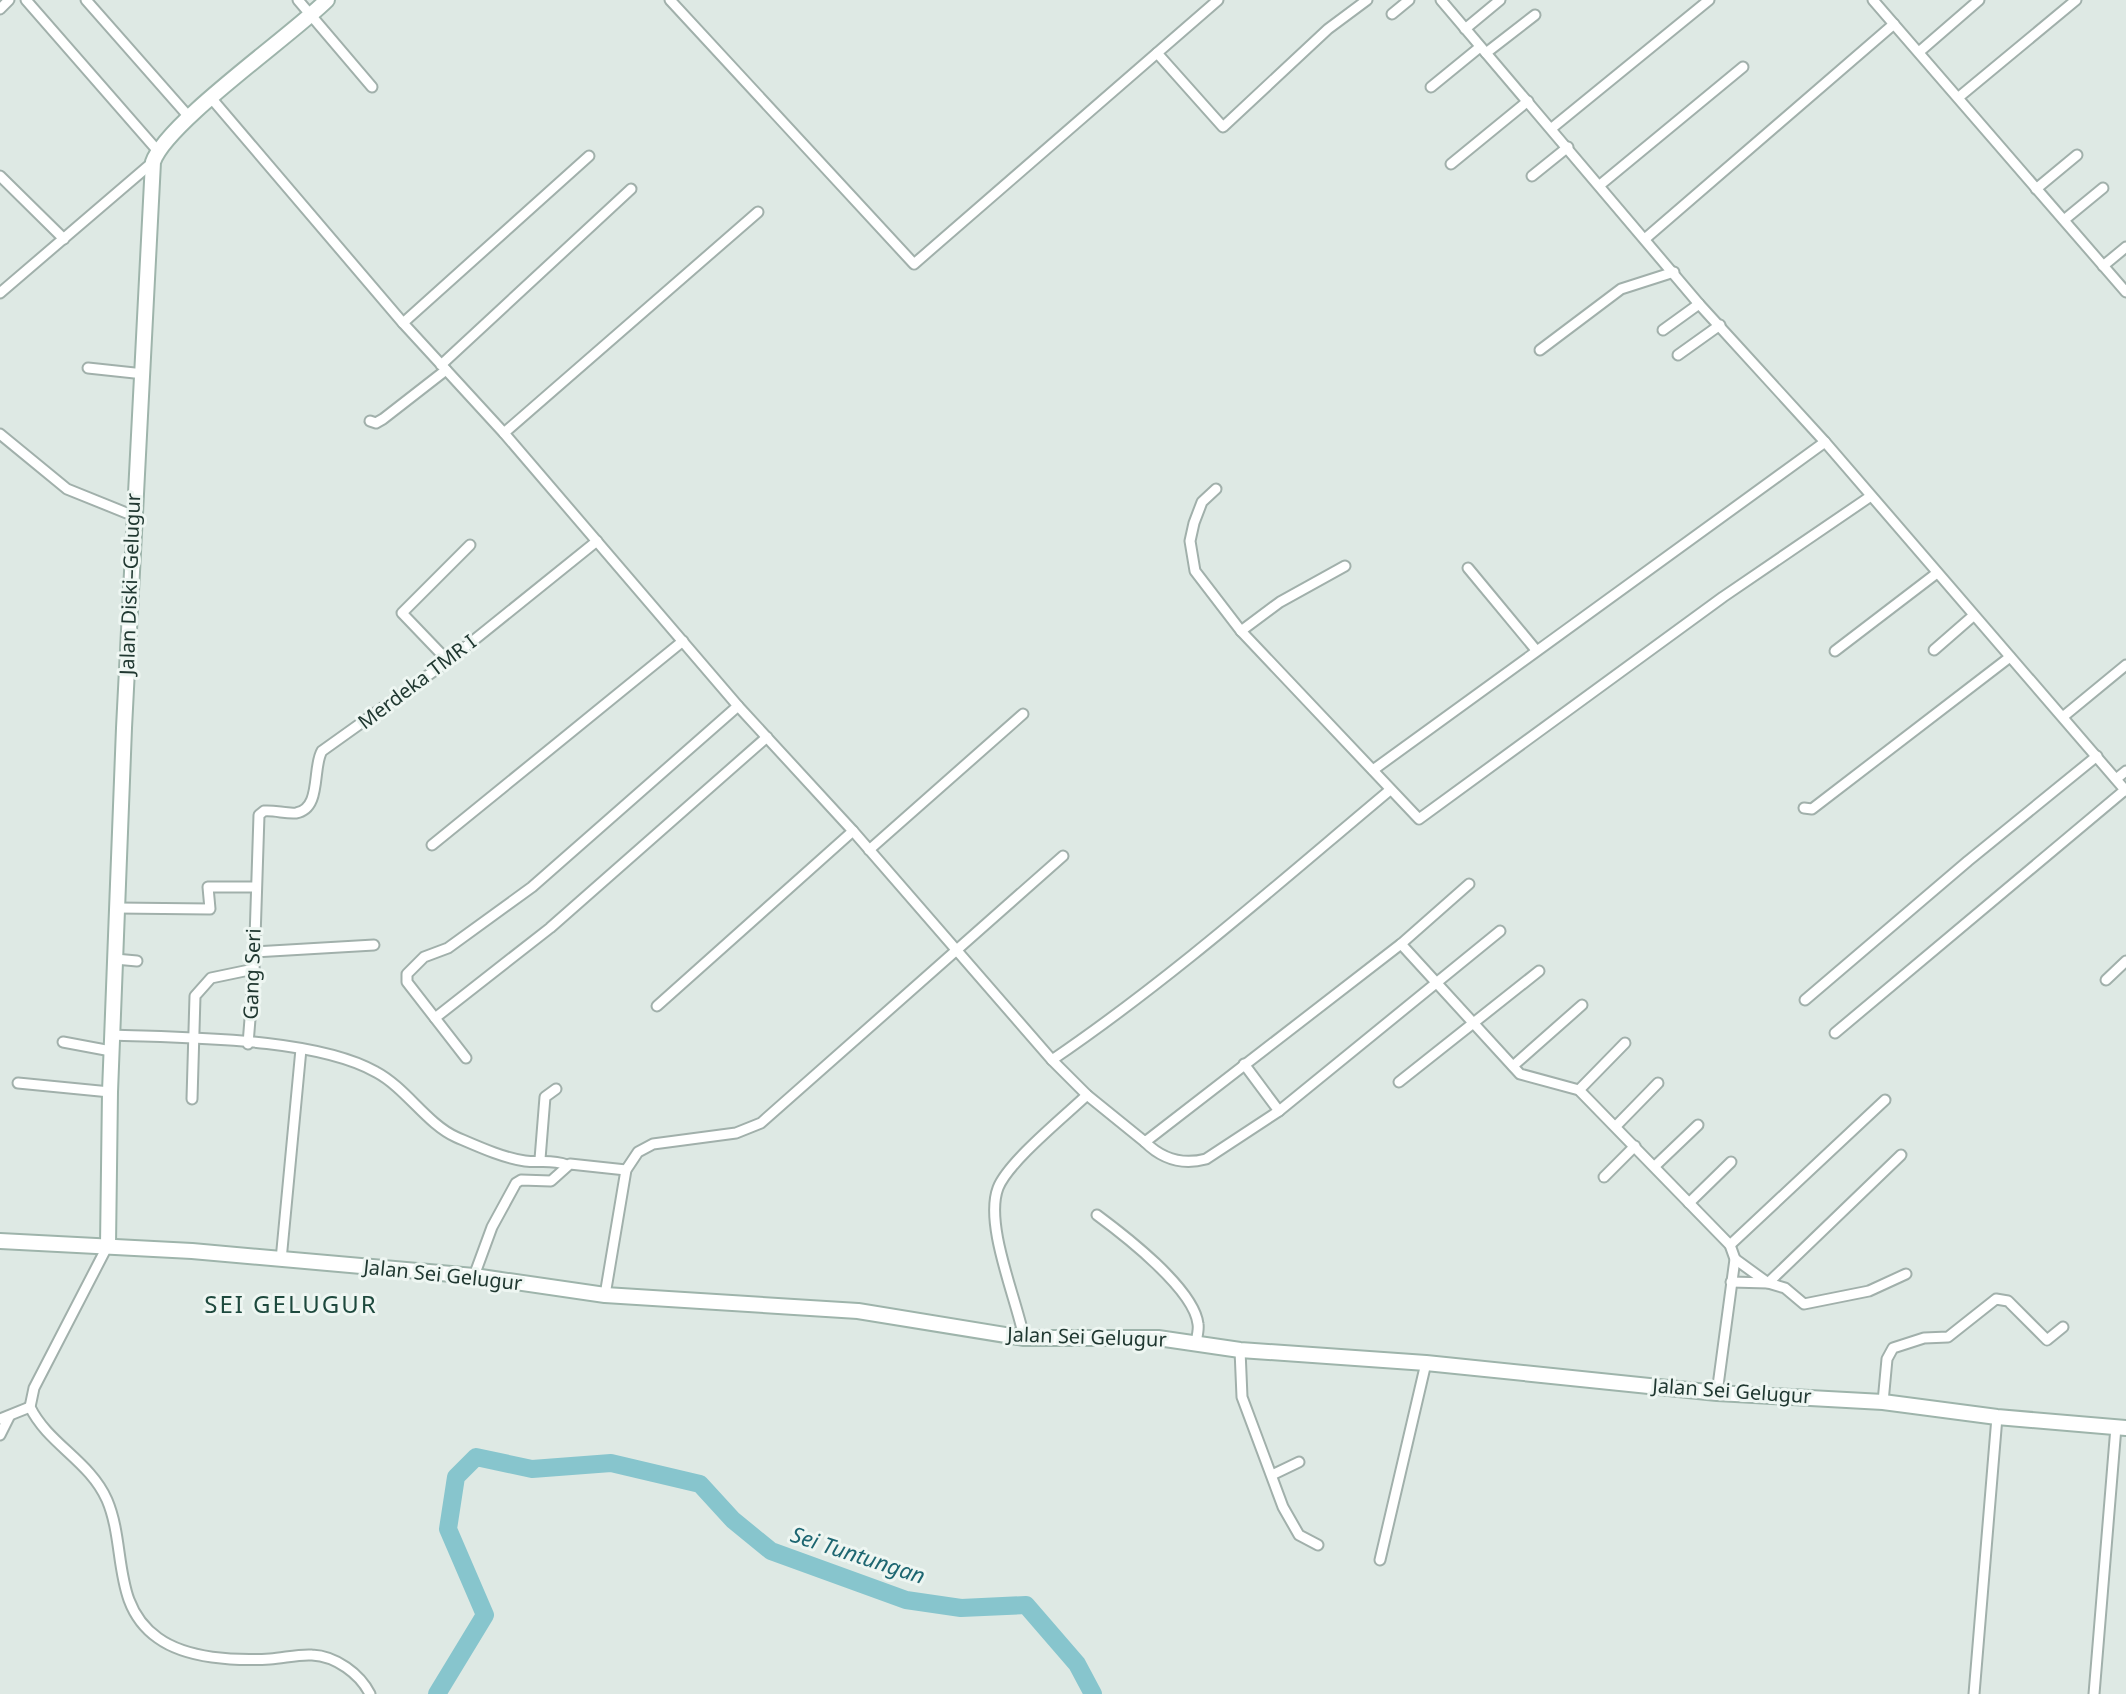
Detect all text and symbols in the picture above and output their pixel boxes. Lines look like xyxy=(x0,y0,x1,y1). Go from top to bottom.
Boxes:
street label: Jalan Diski–Gelugur xyxy=(113,493,146,677)
street label: Merdeka TMR I xyxy=(352,628,481,735)
street label: Gang Seri xyxy=(236,928,267,1020)
street label: Jalan Sei Gelugur xyxy=(360,1253,524,1296)
district label: SEI GELUGUR xyxy=(204,1287,378,1320)
street label: Jalan Sei Gelugur xyxy=(1005,1320,1167,1353)
street label: Jalan Sei Gelugur xyxy=(1650,1371,1813,1410)
water label: Sei Tuntungan xyxy=(787,1518,929,1590)

